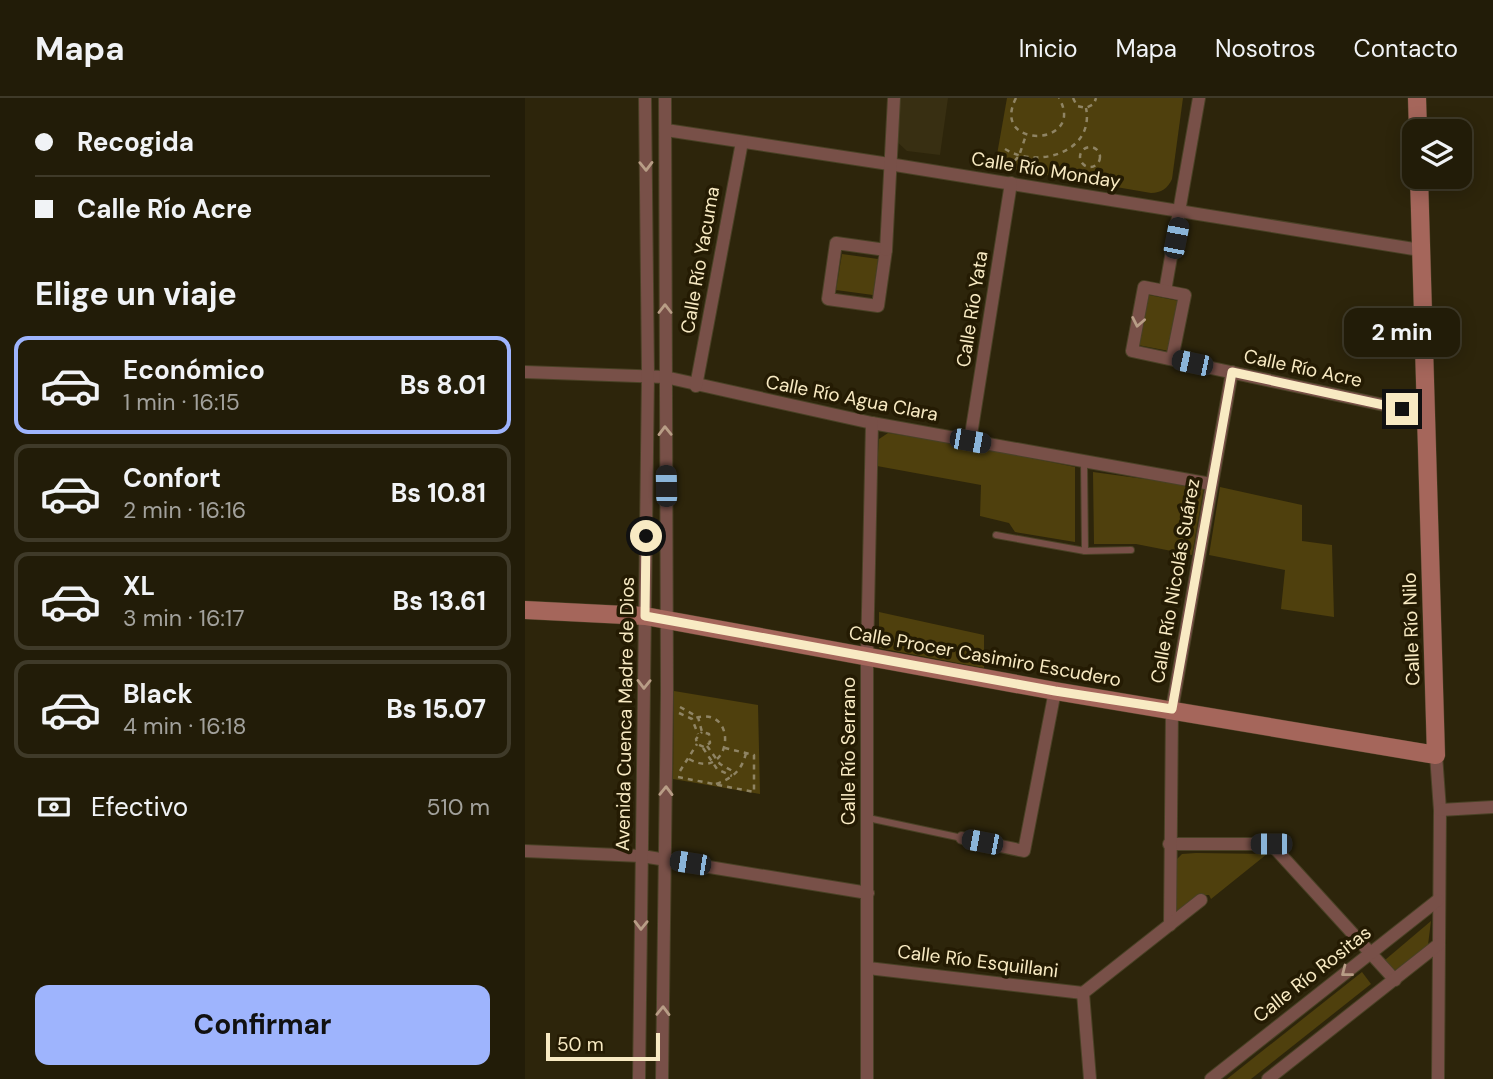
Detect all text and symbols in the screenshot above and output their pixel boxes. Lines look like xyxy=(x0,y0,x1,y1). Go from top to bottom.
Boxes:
text: Mapa xyxy=(35,27,125,70)
text: Inicio xyxy=(1019,33,1078,64)
text: Mapa xyxy=(1116,33,1177,64)
text: Nosotros xyxy=(1215,33,1316,64)
text: Contacto xyxy=(1354,33,1458,64)
map controls xyxy=(1402,119,1472,189)
button: layers xyxy=(1402,119,1472,189)
text: Recogida xyxy=(77,125,194,159)
street label: Calle Río Monday xyxy=(970,146,1123,194)
one-way arrow xyxy=(638,161,653,172)
street label: Calle Río Yacuma xyxy=(675,184,725,336)
text: Calle Río Acre xyxy=(77,192,252,226)
car xyxy=(1162,215,1191,261)
street label: Calle Río Yata xyxy=(950,249,994,369)
text: Elige un viaje xyxy=(35,273,237,315)
one-way arrow xyxy=(657,303,673,314)
callout: 2 min xyxy=(1344,308,1460,356)
one-way arrow xyxy=(1131,316,1146,328)
text: 2 min xyxy=(1372,317,1432,347)
street label: Calle Río Acre xyxy=(1241,343,1365,393)
car xyxy=(1170,348,1215,378)
text: Económico xyxy=(123,353,265,387)
icon: car xyxy=(39,354,102,417)
text: Bs 8.01 xyxy=(400,368,486,402)
street label: Calle Río Agua Clara xyxy=(764,369,940,427)
text: 1 min · 16:15 xyxy=(123,387,240,417)
route end xyxy=(1386,393,1418,425)
one-way arrow xyxy=(657,425,673,436)
car xyxy=(948,427,993,455)
text: Confort xyxy=(123,461,221,495)
icon: car xyxy=(39,462,102,525)
car xyxy=(656,465,677,507)
text: Bs 10.81 xyxy=(391,476,486,510)
street label: Calle Río Nicolás Suárez xyxy=(1145,477,1205,685)
text: 2 min · 16:16 xyxy=(123,495,246,525)
route start xyxy=(630,520,662,552)
text: XL xyxy=(123,569,155,603)
icon: car xyxy=(39,570,102,633)
street label: Calle Río Nilo xyxy=(1397,572,1425,686)
street label: Avenida Cuenca Madre de Dios xyxy=(610,577,640,851)
text: Bs 13.61 xyxy=(393,584,486,618)
text: 3 min · 16:17 xyxy=(123,603,244,633)
street label: Calle Procer Casimiro Escudero xyxy=(847,620,1123,692)
text: Black xyxy=(123,677,193,711)
street label: Calle Río Serrano xyxy=(836,677,861,825)
icon: car xyxy=(39,678,102,741)
one-way arrow xyxy=(636,680,652,690)
text: Bs 15.07 xyxy=(386,692,486,726)
text: 4 min · 16:18 xyxy=(123,711,247,741)
one-way arrow xyxy=(658,785,674,796)
icon: cash xyxy=(35,788,73,826)
text: Efectivo xyxy=(91,790,188,824)
text: 510 m xyxy=(426,792,490,822)
car xyxy=(960,828,1005,856)
car xyxy=(1251,834,1293,855)
car xyxy=(668,849,713,877)
one-way arrow xyxy=(634,919,649,930)
street label: Calle Río Rositas xyxy=(1248,920,1376,1028)
street label: Calle Río Esquillani xyxy=(896,939,1060,983)
one-way arrow xyxy=(1341,964,1353,977)
button: Confirmar xyxy=(35,985,490,1065)
one-way arrow xyxy=(655,1005,670,1016)
scale bar xyxy=(546,1030,660,1062)
text: 50 m xyxy=(557,1032,604,1057)

